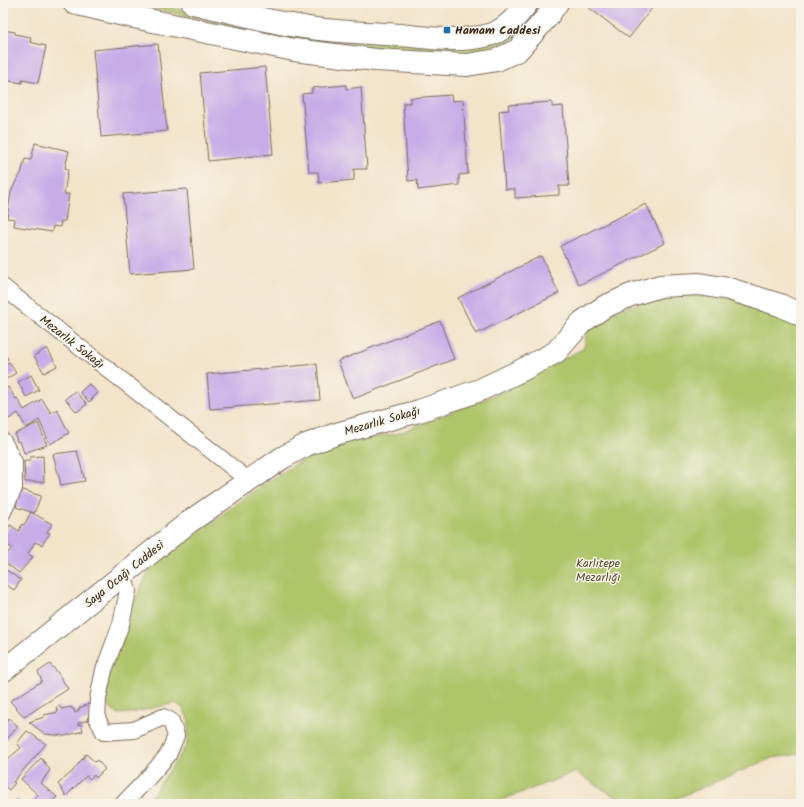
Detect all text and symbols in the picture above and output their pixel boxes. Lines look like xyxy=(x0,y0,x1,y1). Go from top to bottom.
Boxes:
place label: Hamam Caddesi xyxy=(455,21,541,40)
marker: Hamam Caddesi xyxy=(442,25,452,35)
street label: Mezarlık Sokağı xyxy=(35,311,108,374)
street label: Mezarlık Sokağı xyxy=(342,402,422,441)
street label: Saya Ocağı Caddesi xyxy=(80,535,169,613)
park label: Karlıtepe Mezarlığı xyxy=(576,554,621,587)

